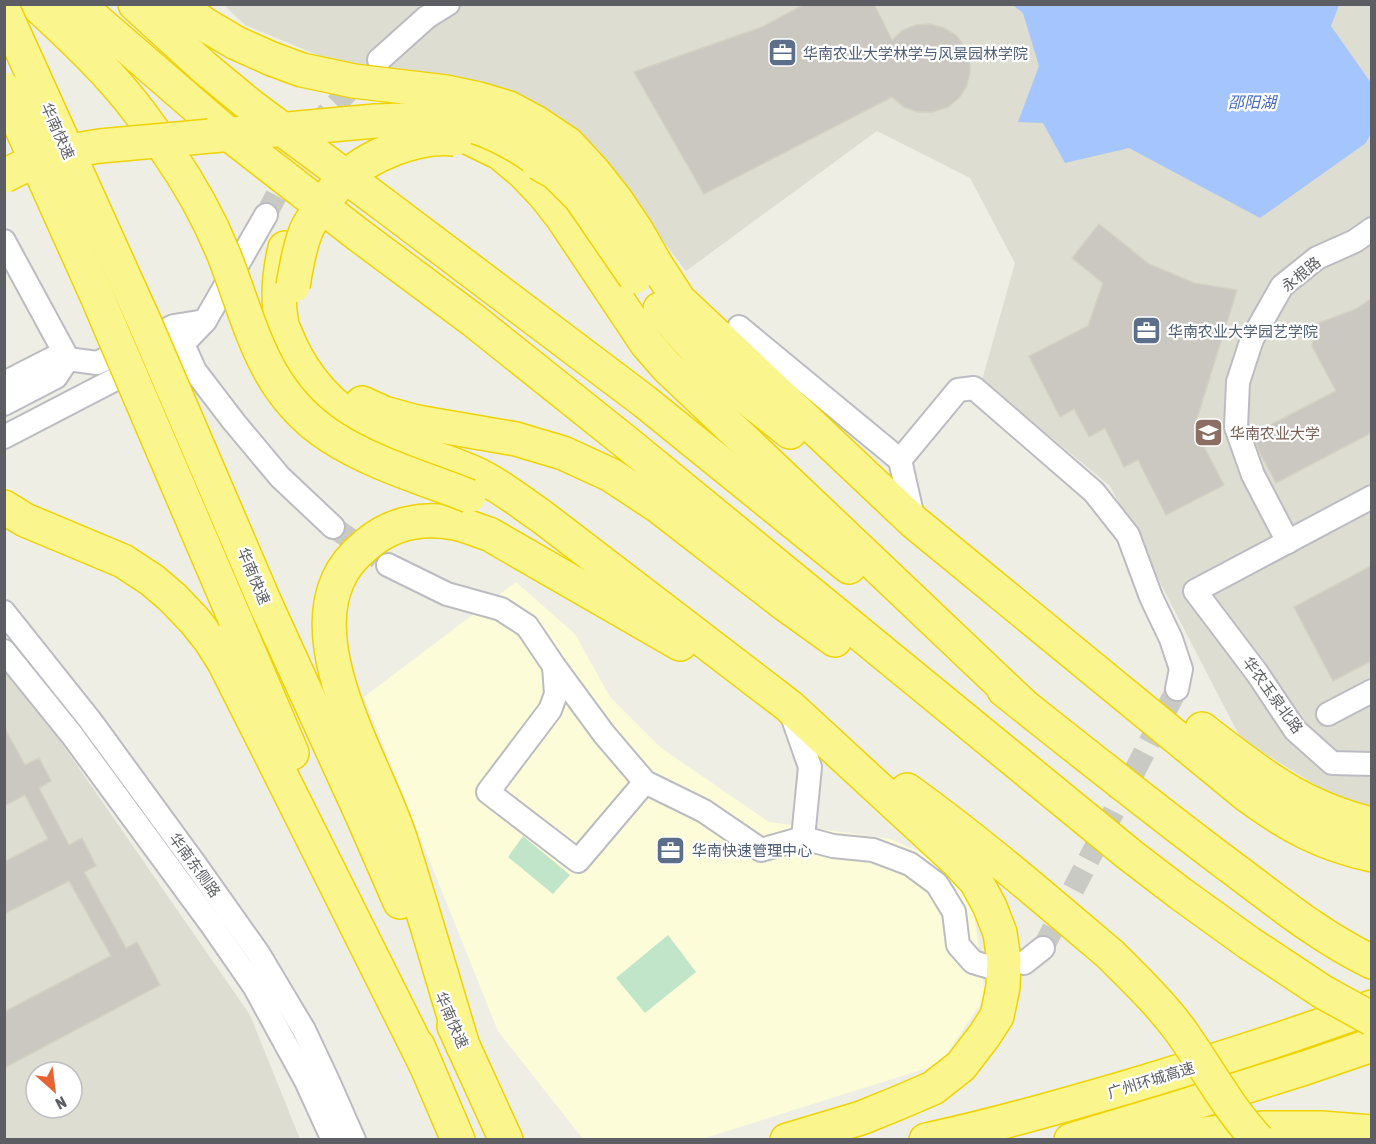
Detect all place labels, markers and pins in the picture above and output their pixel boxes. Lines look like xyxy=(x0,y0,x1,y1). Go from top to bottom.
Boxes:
office icon: 华南农业大学林学与风景园林学院 xyxy=(766,37,798,69)
place label: 华南农业大学林学与风景园林学院 xyxy=(803,45,1028,62)
office icon: 华南农业大学园艺学院 xyxy=(1131,315,1163,347)
place label: 华南农业大学园艺学院 xyxy=(1168,323,1318,340)
school or university icon: 华南农业大学 xyxy=(1193,417,1225,449)
place label: 华南农业大学 xyxy=(1230,425,1320,442)
office icon: 华南快速管理中心 xyxy=(655,834,687,866)
place label: 华南快速管理中心 xyxy=(692,842,812,859)

